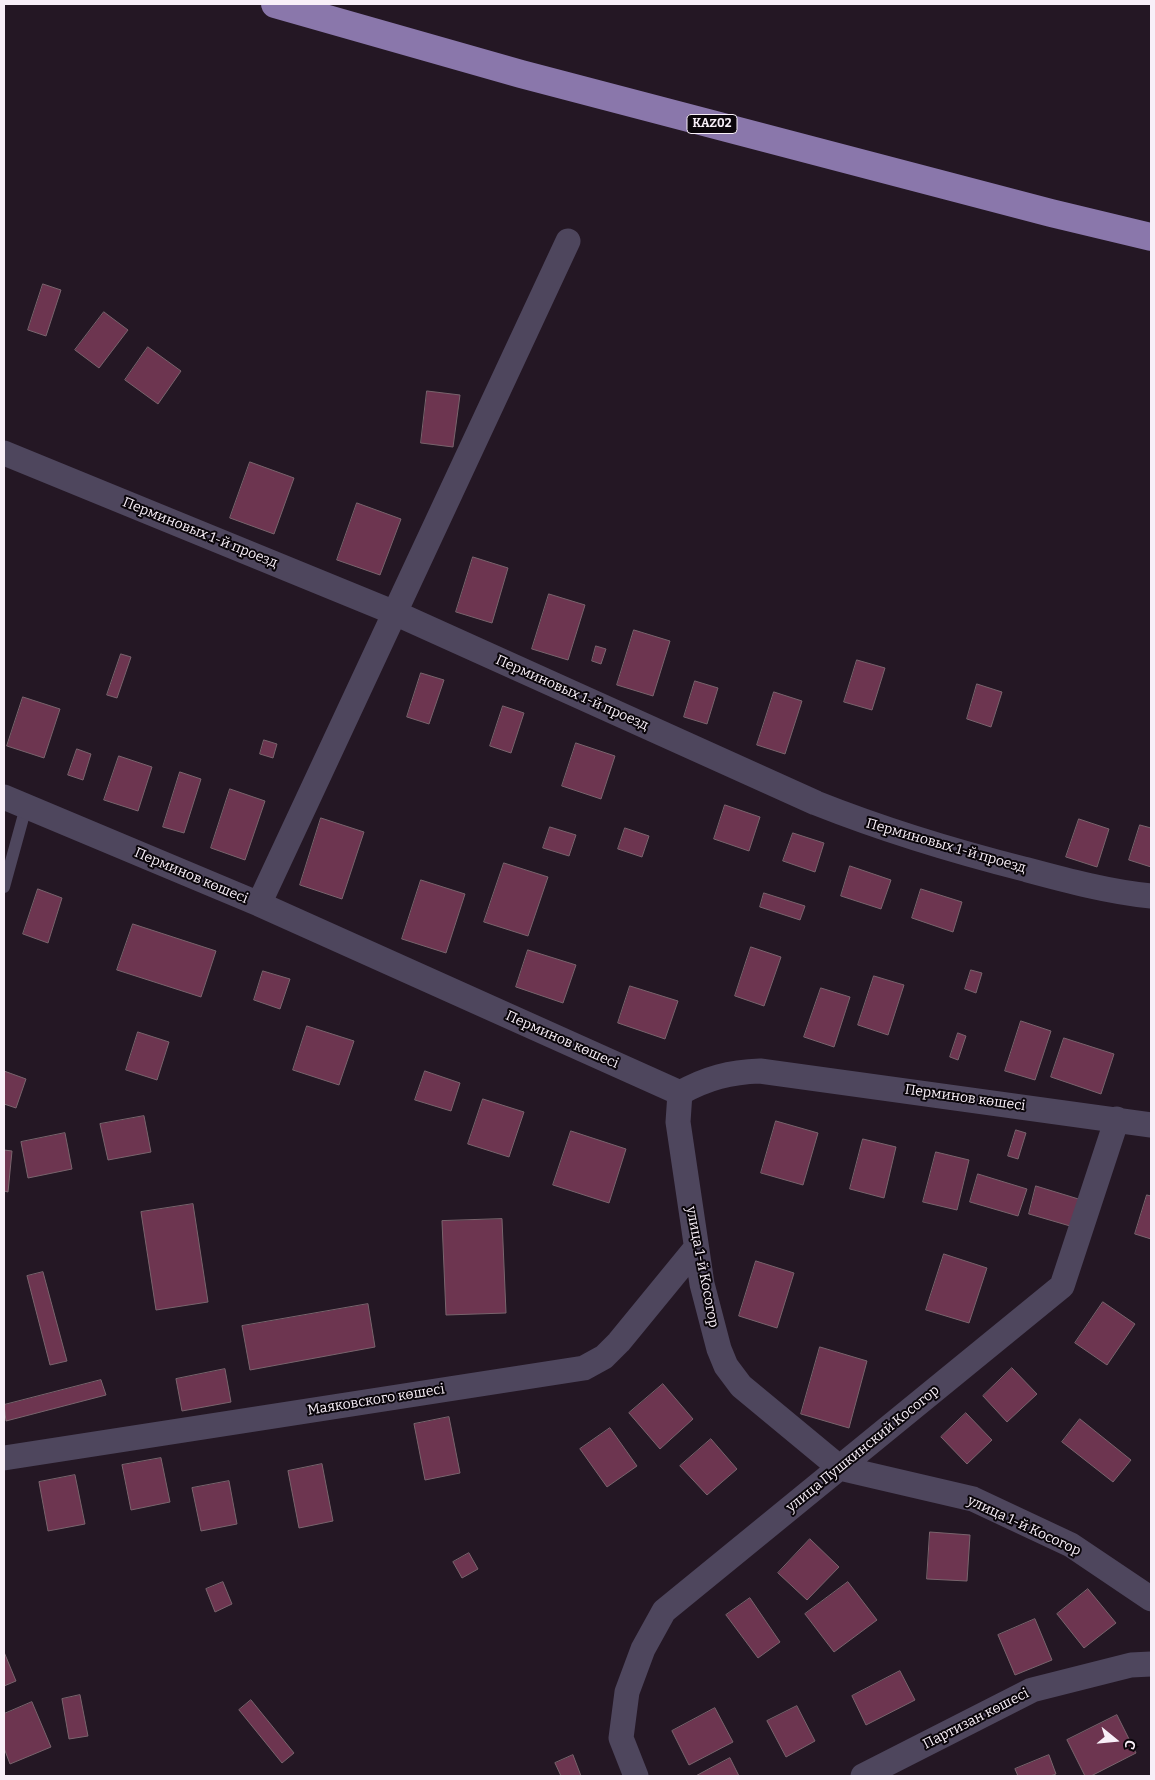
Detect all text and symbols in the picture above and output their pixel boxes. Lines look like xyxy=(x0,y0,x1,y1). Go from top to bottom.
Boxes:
road number: KAZ02 xyxy=(687,115,737,134)
street label: Перминовых 1-й проезд xyxy=(120,494,280,572)
street label: Перминовых 1-й проезд xyxy=(493,652,651,734)
street label: Перминовых 1-й проезд xyxy=(864,815,1028,877)
street label: Перминов көшесі xyxy=(132,844,250,908)
street label: Перминов көшесі xyxy=(503,1008,621,1072)
street label: Перминов көшесі xyxy=(904,1081,1026,1115)
street label: улица 1-й Косогор xyxy=(682,1205,722,1329)
street label: Маяковского көшесі xyxy=(306,1381,446,1419)
street label: улица Пушкинский Косогор xyxy=(783,1382,943,1516)
street label: улица 1-й Косогор xyxy=(965,1492,1083,1560)
street label: Партизан көшесі xyxy=(920,1685,1032,1753)
north arrow xyxy=(1090,1715,1140,1765)
text: С xyxy=(1120,1738,1139,1751)

